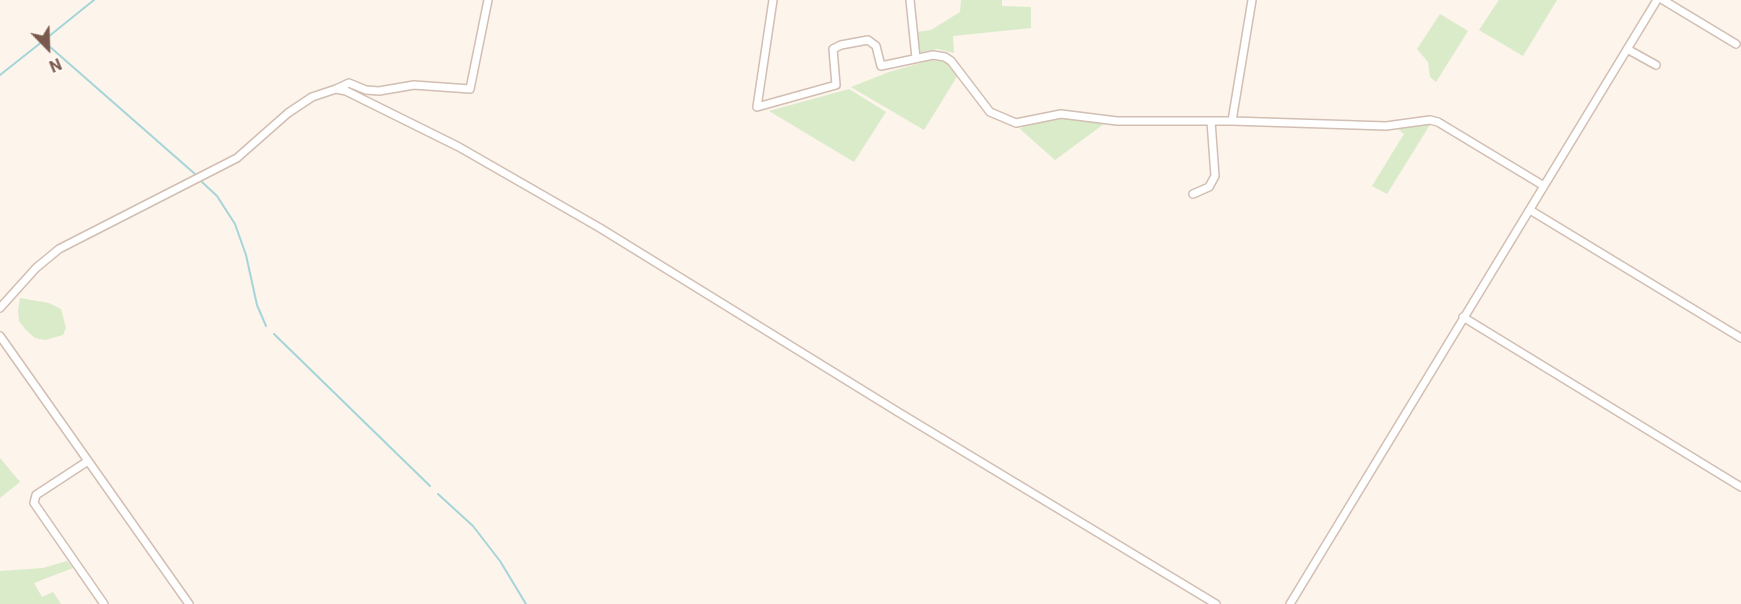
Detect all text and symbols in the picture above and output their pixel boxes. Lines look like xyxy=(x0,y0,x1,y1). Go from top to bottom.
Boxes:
north arrow xyxy=(18,18,78,78)
text: N xyxy=(46,54,64,76)

